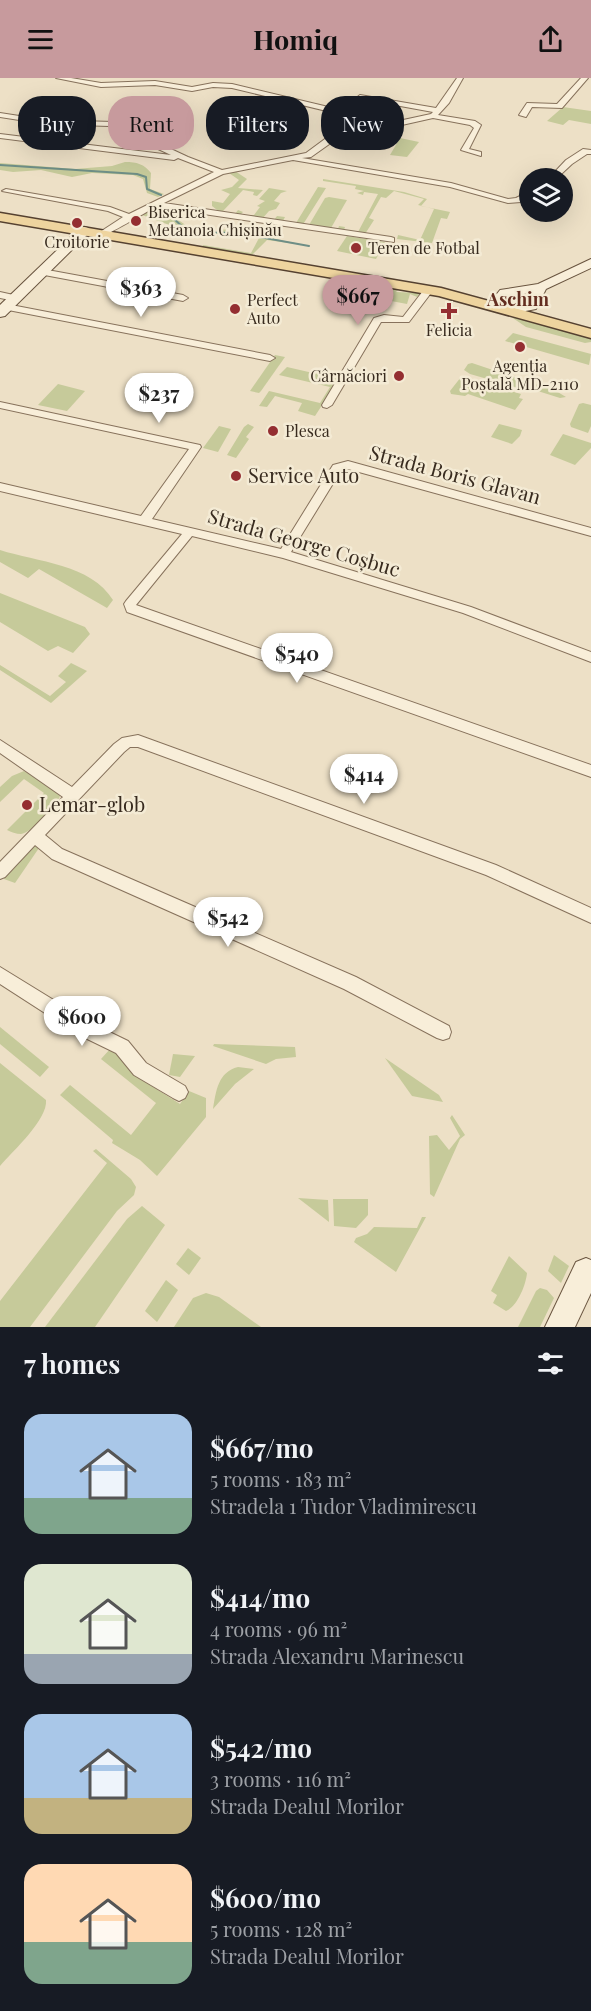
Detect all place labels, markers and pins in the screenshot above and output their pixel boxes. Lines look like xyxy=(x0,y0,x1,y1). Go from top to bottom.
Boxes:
place label: Biserica Metanoia Chișinău xyxy=(148,201,282,241)
marker: Biserica Metanoia Chișinău xyxy=(129,214,143,228)
marker: Croitorie xyxy=(70,216,84,230)
place label: Croitorie xyxy=(44,231,110,252)
place label: Teren de Fotbal xyxy=(368,237,480,258)
marker: Teren de Fotbal xyxy=(349,241,363,255)
pin: $363 xyxy=(105,267,177,318)
pin: $667 xyxy=(322,275,394,326)
place label: Perfect Auto xyxy=(246,289,298,328)
marker: Perfect Auto xyxy=(228,302,242,316)
marker: Felicia xyxy=(442,304,456,318)
place label: Felicia xyxy=(426,319,472,340)
marker: Agenția Poștală MD-2110 xyxy=(513,340,527,354)
place label: Agenția Poștală MD-2110 xyxy=(461,355,579,395)
place label: Cârnăciori xyxy=(310,365,387,386)
marker: Cârnăciori xyxy=(392,369,406,383)
pin: $237 xyxy=(123,373,195,424)
place label: Plesca xyxy=(285,420,330,441)
marker: Plesca xyxy=(266,424,280,438)
place label: Service Auto xyxy=(248,461,359,488)
marker: Service Auto xyxy=(229,469,243,483)
pin: $540 xyxy=(261,633,333,684)
pin: $414 xyxy=(328,754,400,805)
place label: Lemar-glob xyxy=(39,790,145,817)
marker: Lemar-glob xyxy=(20,798,34,812)
pin: $542 xyxy=(192,897,264,948)
pin: $600 xyxy=(46,996,118,1047)

